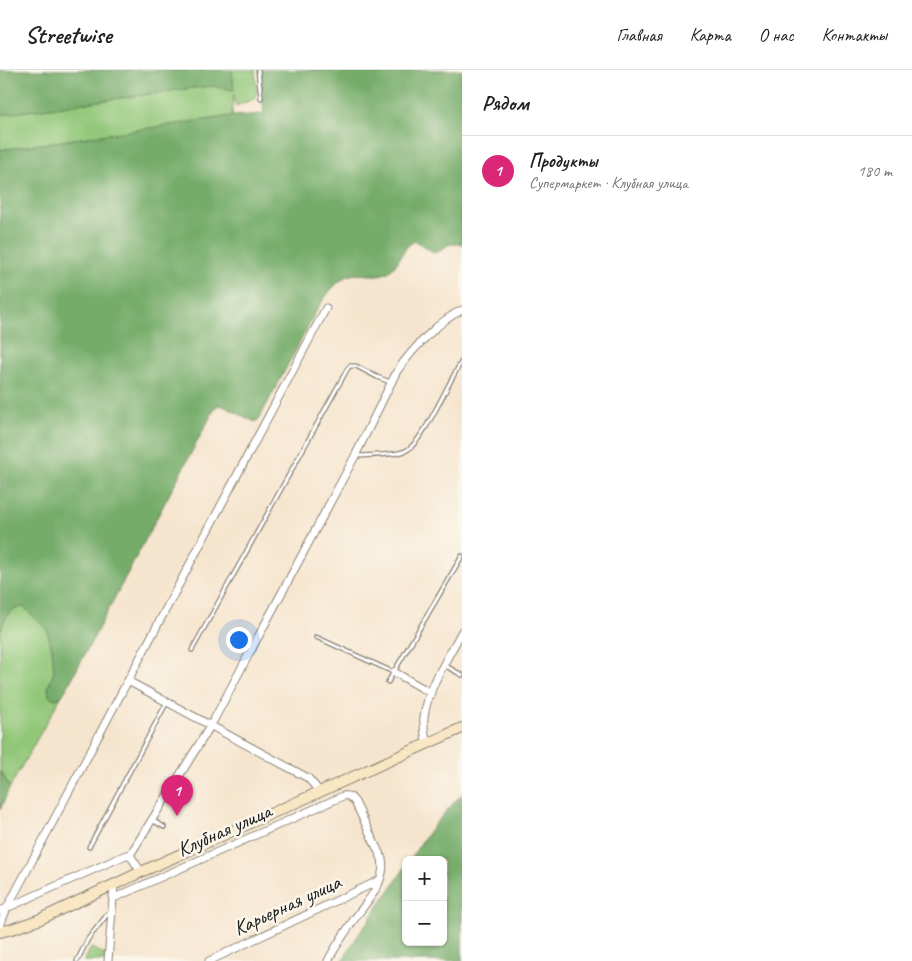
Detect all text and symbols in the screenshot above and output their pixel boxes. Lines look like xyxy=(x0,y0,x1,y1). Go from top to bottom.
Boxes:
text: Streetwise xyxy=(25,20,111,50)
text: Главная xyxy=(617,24,662,46)
text: Карта xyxy=(690,24,731,46)
text: О нас xyxy=(759,24,794,46)
text: Контакты xyxy=(822,24,887,46)
text: Рядом xyxy=(482,90,529,116)
text: Продукты xyxy=(529,149,598,173)
text: 1 xyxy=(494,161,502,181)
text: 180 m xyxy=(858,161,892,181)
text: Супермаркет · Клубная улица xyxy=(529,173,688,193)
your location xyxy=(226,627,252,653)
pin: 1 xyxy=(161,775,193,816)
street label: Клубная улица xyxy=(173,797,277,862)
map controls xyxy=(402,856,447,946)
button: + xyxy=(402,856,447,901)
street label: Карьерная улица xyxy=(229,868,347,941)
button: − xyxy=(402,901,447,946)

